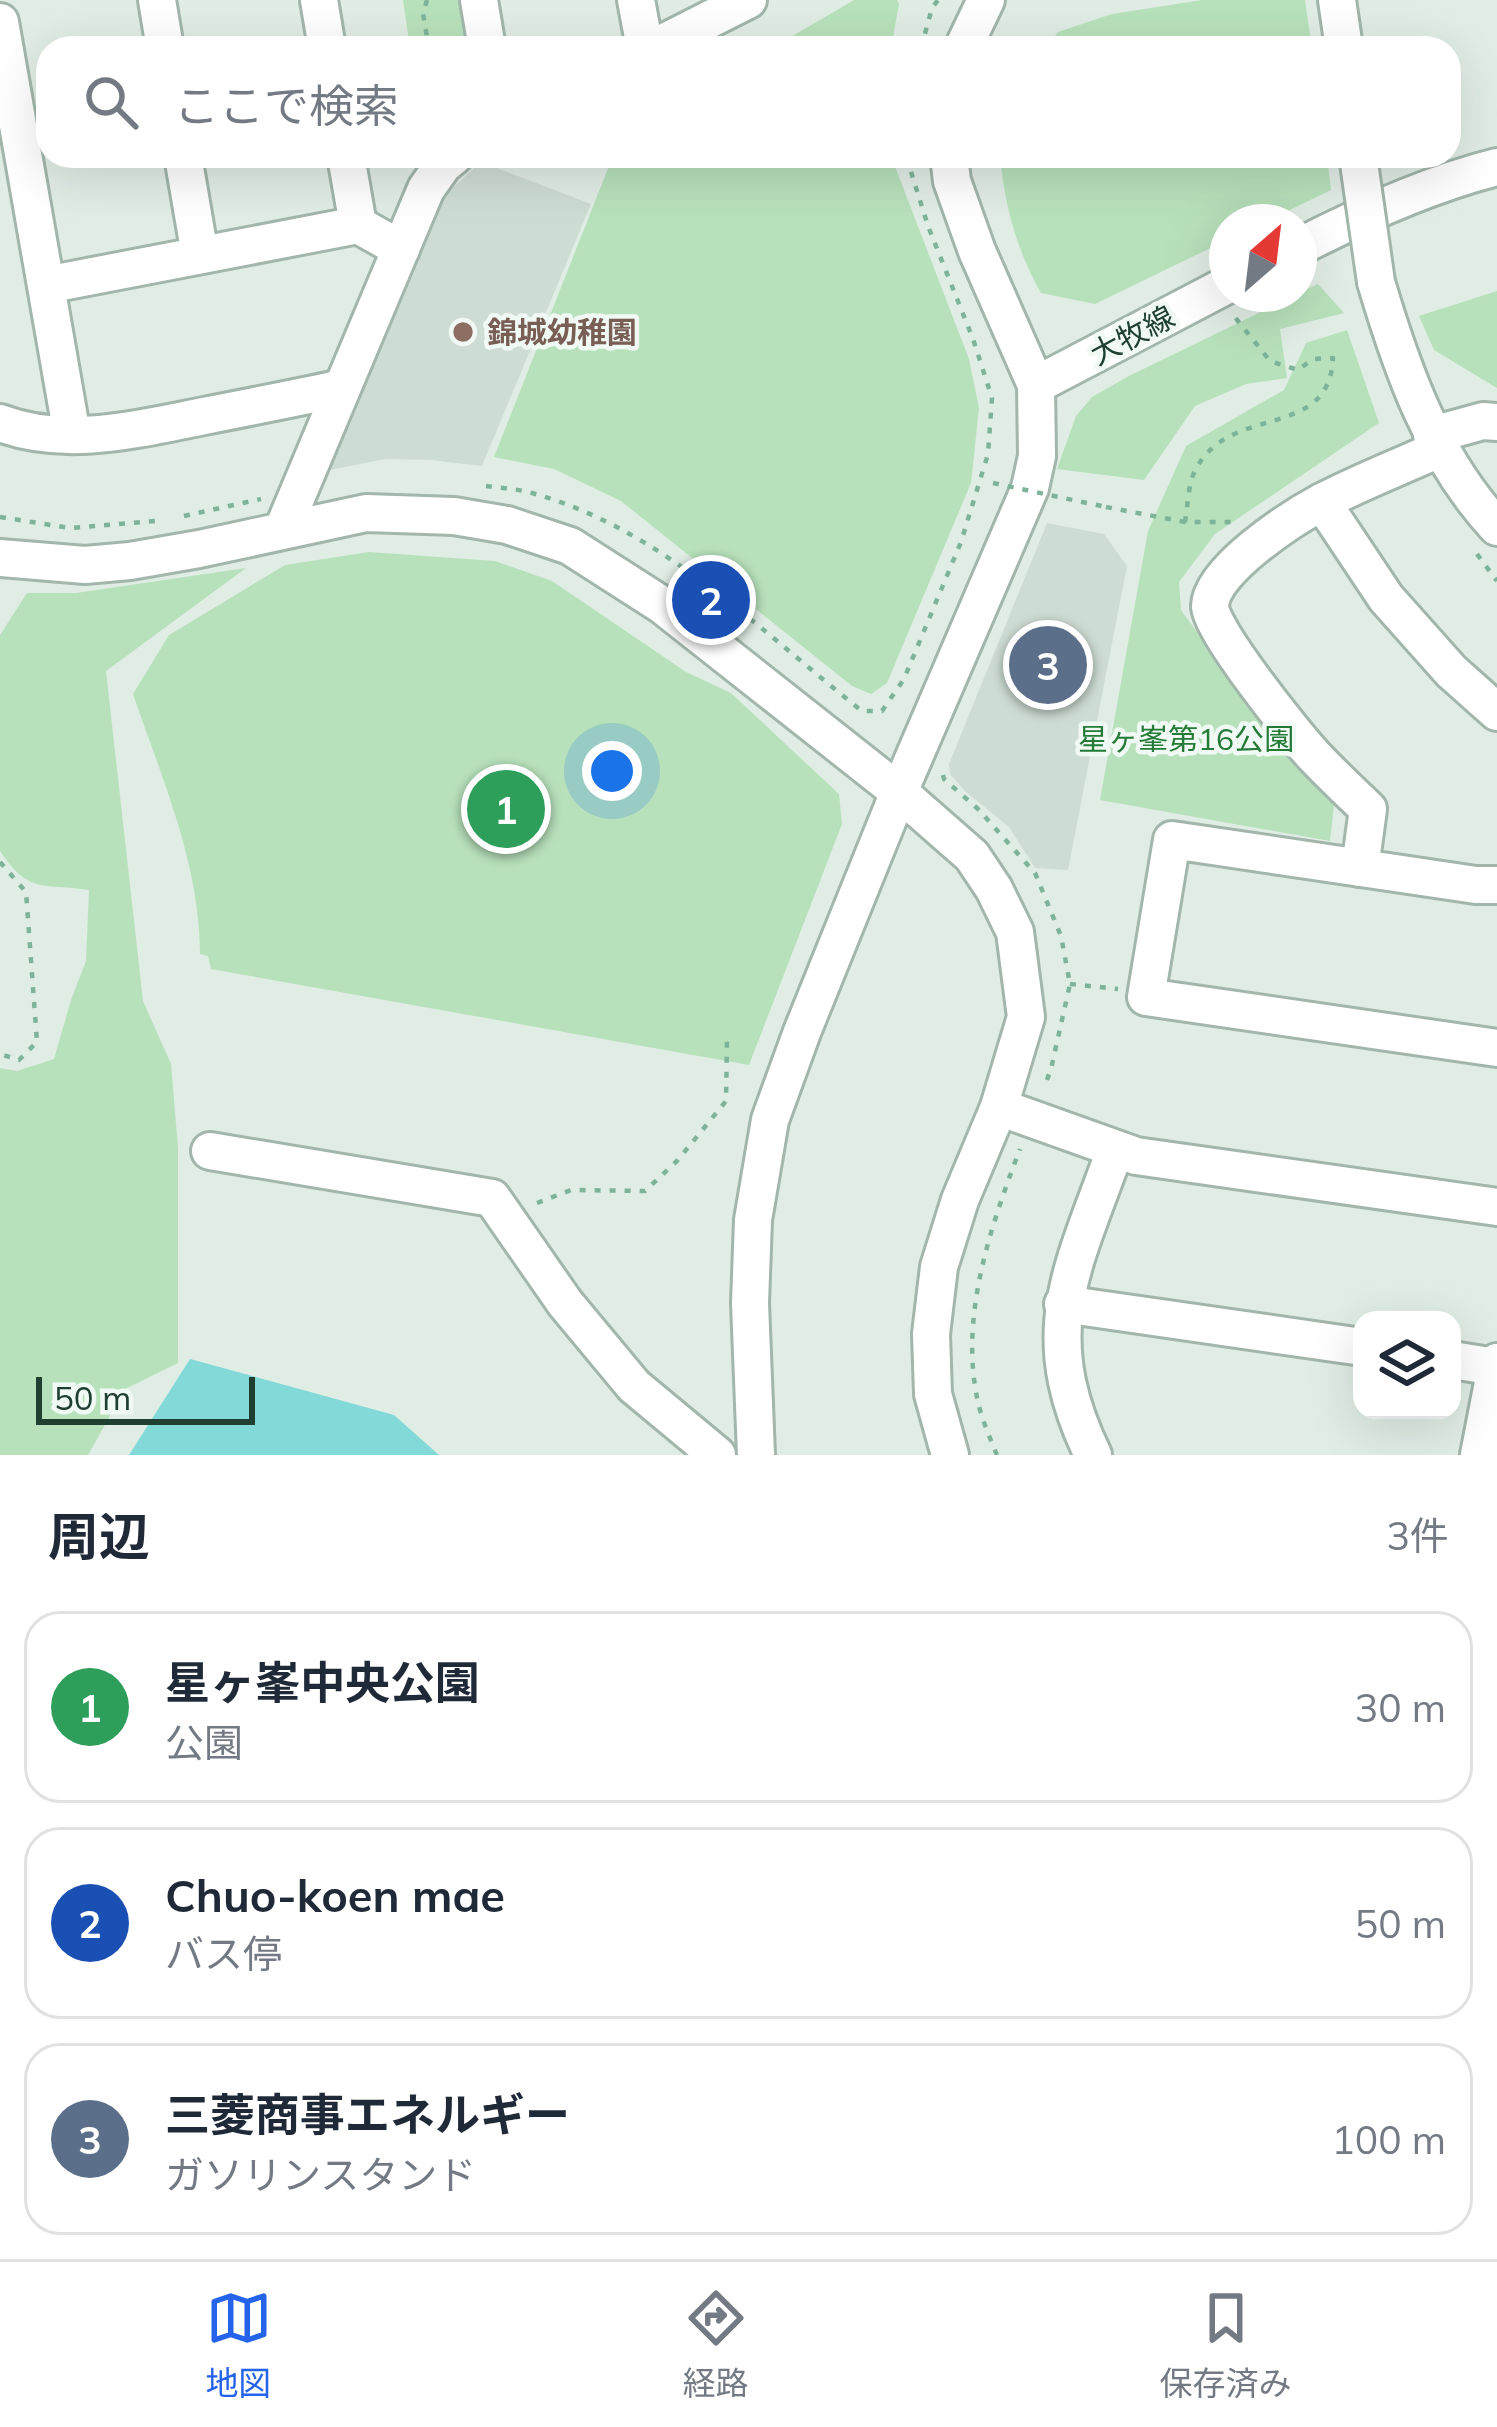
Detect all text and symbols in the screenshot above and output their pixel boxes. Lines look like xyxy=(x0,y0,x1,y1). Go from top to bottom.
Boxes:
search box xyxy=(36,36,1461,168)
icon: search xyxy=(78,69,144,135)
text: ここで検索 xyxy=(174,77,399,133)
north arrow xyxy=(1209,204,1317,312)
street label: 大牧線 xyxy=(1083,297,1181,373)
place label: 錦城幼稚園 xyxy=(487,313,637,351)
marker: 錦城幼稚園 xyxy=(450,319,476,345)
pin: 2 xyxy=(672,555,750,645)
pin: 3 xyxy=(1009,620,1087,710)
park label: 星ヶ峯第16公園 xyxy=(1078,720,1294,758)
your location xyxy=(582,741,642,801)
pin: 1 xyxy=(467,764,545,854)
map controls xyxy=(1353,1311,1461,1419)
button: layers xyxy=(1353,1311,1461,1419)
scale bar xyxy=(36,1371,255,1424)
text: 50 m xyxy=(54,1377,131,1418)
text: 周辺 xyxy=(48,1504,150,1568)
text: 3件 xyxy=(1387,1511,1449,1560)
text: 星ヶ峯中央公園 xyxy=(165,1654,480,1710)
text: 1 xyxy=(78,1683,102,1732)
text: 30 m xyxy=(1355,1683,1446,1732)
text: 公園 xyxy=(165,1718,243,1767)
text: Chuo-koen mae xyxy=(165,1867,505,1923)
text: 2 xyxy=(78,1899,102,1948)
text: 50 m xyxy=(1355,1899,1446,1948)
text: バス停 xyxy=(165,1929,282,1978)
text: 三菱商事エネルギー xyxy=(165,2086,570,2142)
text: 3 xyxy=(78,2115,102,2164)
text: 100 m xyxy=(1331,2115,1446,2164)
text: ガソリンスタンド xyxy=(165,2150,476,2199)
tab: 地図 xyxy=(206,2285,272,2405)
tab: 経路 xyxy=(683,2285,749,2405)
tab: 保存済み xyxy=(1160,2285,1292,2405)

